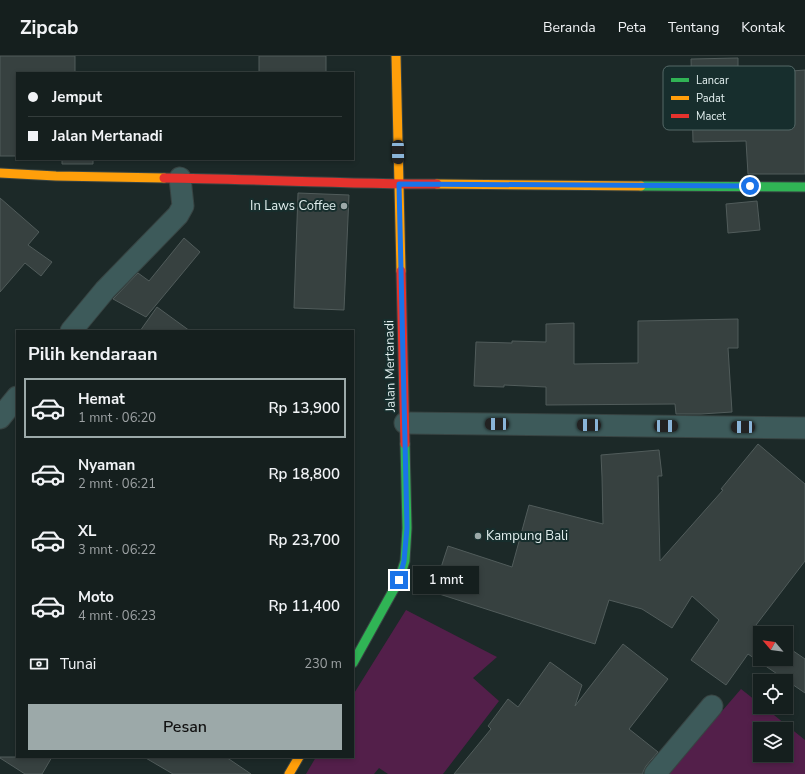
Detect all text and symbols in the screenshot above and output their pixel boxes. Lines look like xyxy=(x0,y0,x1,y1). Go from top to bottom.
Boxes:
text: Zipcab xyxy=(20,15,78,41)
text: Beranda xyxy=(543,18,596,37)
text: Peta xyxy=(618,18,646,37)
text: Tentang xyxy=(668,18,719,37)
text: Kontak xyxy=(741,18,785,37)
legend xyxy=(663,66,795,130)
text: Lancar xyxy=(696,73,729,88)
text: Jemput xyxy=(52,87,102,107)
text: Padat xyxy=(696,91,725,106)
text: Macet xyxy=(696,109,726,124)
text: Jalan Mertanadi xyxy=(52,126,163,146)
car xyxy=(392,140,404,164)
route start xyxy=(741,177,759,195)
place label: In Laws Coffee xyxy=(250,197,336,215)
marker: In Laws Coffee xyxy=(339,201,349,211)
street label: Jalan Mertanadi xyxy=(380,320,400,413)
text: Pilih kendaraan xyxy=(28,342,158,366)
text: Hemat xyxy=(78,389,125,409)
icon: car xyxy=(30,390,66,426)
text: Rp 13,900 xyxy=(268,398,340,418)
text: 1 mnt · 06:20 xyxy=(78,409,156,427)
car xyxy=(485,418,509,430)
car xyxy=(577,419,601,431)
car xyxy=(654,420,678,432)
car xyxy=(731,421,755,433)
text: Nyaman xyxy=(78,455,135,475)
icon: car xyxy=(30,456,66,492)
text: Rp 18,800 xyxy=(268,464,340,484)
text: 2 mnt · 06:21 xyxy=(78,475,156,493)
text: XL xyxy=(78,521,97,541)
icon: car xyxy=(30,522,66,558)
place label: Kampung Bali xyxy=(486,527,568,545)
text: Rp 23,700 xyxy=(268,530,340,550)
marker: Kampung Bali xyxy=(473,531,483,541)
text: 3 mnt · 06:22 xyxy=(78,541,156,559)
callout: 1 mnt xyxy=(413,566,479,594)
route end xyxy=(390,571,408,589)
text: 1 mnt xyxy=(429,571,463,589)
text: Moto xyxy=(78,587,114,607)
icon: car xyxy=(30,588,66,624)
text: Rp 11,400 xyxy=(268,596,340,616)
text: 4 mnt · 06:23 xyxy=(78,607,156,625)
north arrow xyxy=(753,626,793,666)
map controls xyxy=(753,626,793,762)
icon: cash xyxy=(28,653,50,675)
text: Tunai xyxy=(60,654,96,674)
text: 230 m xyxy=(304,655,342,673)
button: locate xyxy=(753,674,793,714)
button: Pesan xyxy=(28,704,342,750)
button: layers xyxy=(753,722,793,762)

